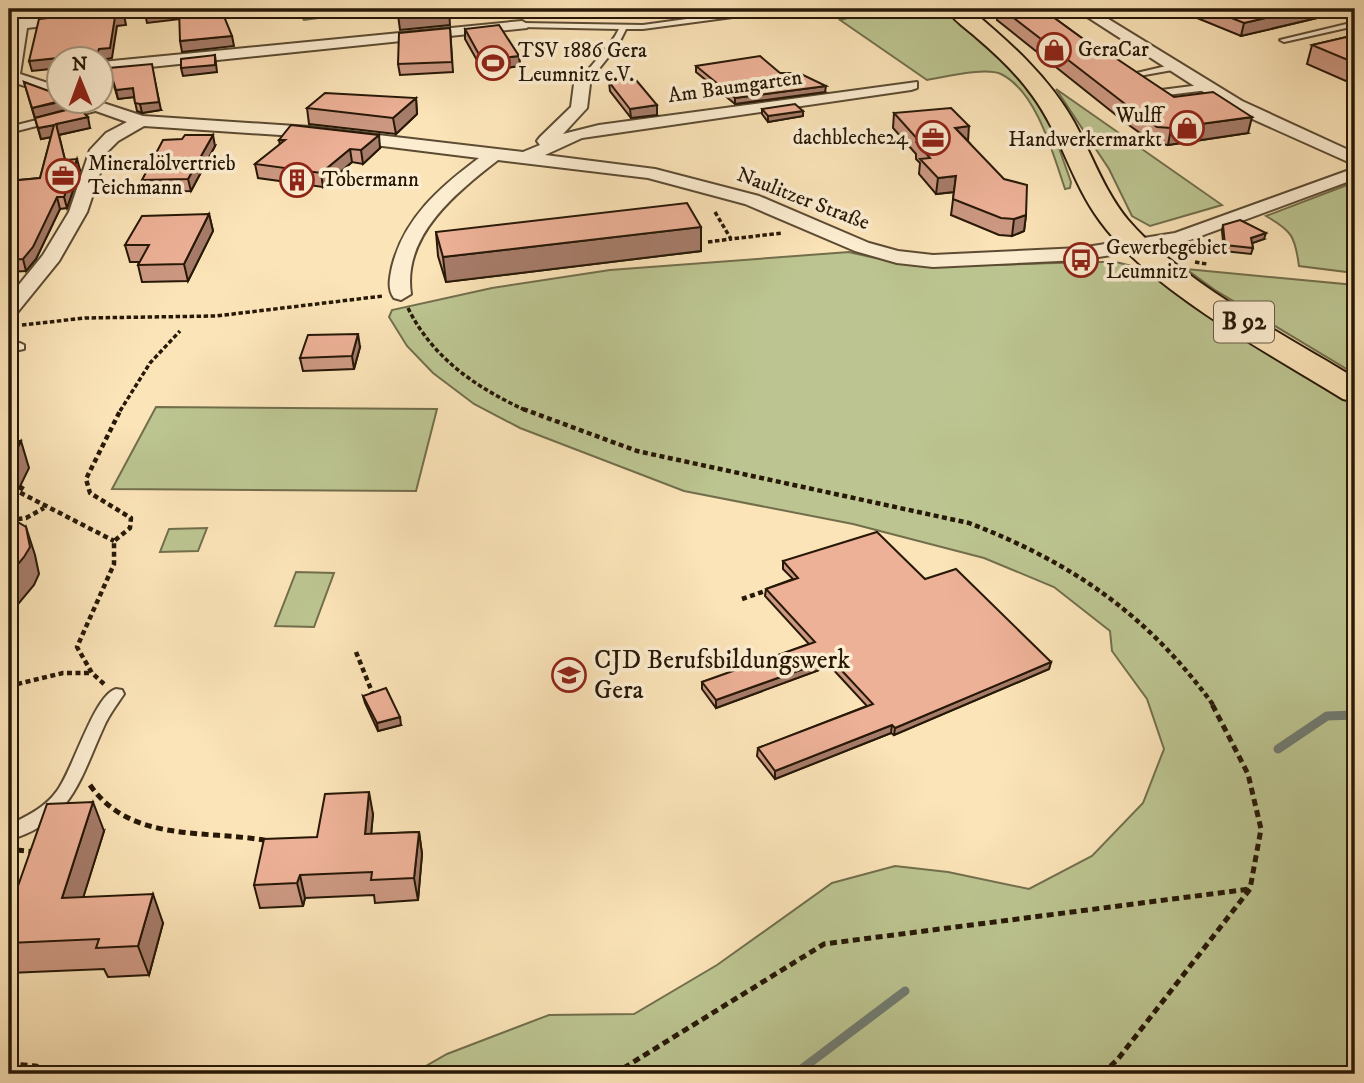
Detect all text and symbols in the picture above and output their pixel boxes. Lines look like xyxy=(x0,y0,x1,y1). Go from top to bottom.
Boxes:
shop icon: GeraCar xyxy=(1035,31,1073,69)
place label: GeraCar xyxy=(1078,37,1149,63)
place label: TSV 1886 Gera Leumnitz e.V. xyxy=(518,38,647,88)
sports icon: TSV 1886 Gera Leumnitz e.V. xyxy=(474,44,512,82)
north arrow xyxy=(46,46,116,116)
text: N xyxy=(72,53,88,76)
street label: Am Baumgarten xyxy=(666,65,804,109)
place label: Wulff Handwerkermarkt xyxy=(1008,103,1165,153)
shop icon: Wulff Handwerkermarkt xyxy=(1168,109,1206,147)
office icon: dachbleche24 xyxy=(914,119,952,157)
place label: dachbleche24 xyxy=(793,125,909,151)
place label: Mineralölvertrieb Teichmann xyxy=(88,151,236,201)
office icon: Mineralölvertrieb Teichmann xyxy=(44,157,82,195)
building icon: Tobermann xyxy=(278,161,316,199)
street label: Naulitzer Straße xyxy=(733,162,873,236)
place label: Tobermann xyxy=(322,167,419,193)
place label: Gewerbegebiet Leumnitz xyxy=(1106,235,1228,285)
bus stop icon: Gewerbegebiet Leumnitz xyxy=(1062,241,1100,279)
road number: B 92 xyxy=(1214,302,1274,342)
place label: CJD Berufsbildungswerk Gera xyxy=(594,644,850,707)
school or university icon: CJD Berufsbildungswerk Gera xyxy=(550,656,588,694)

